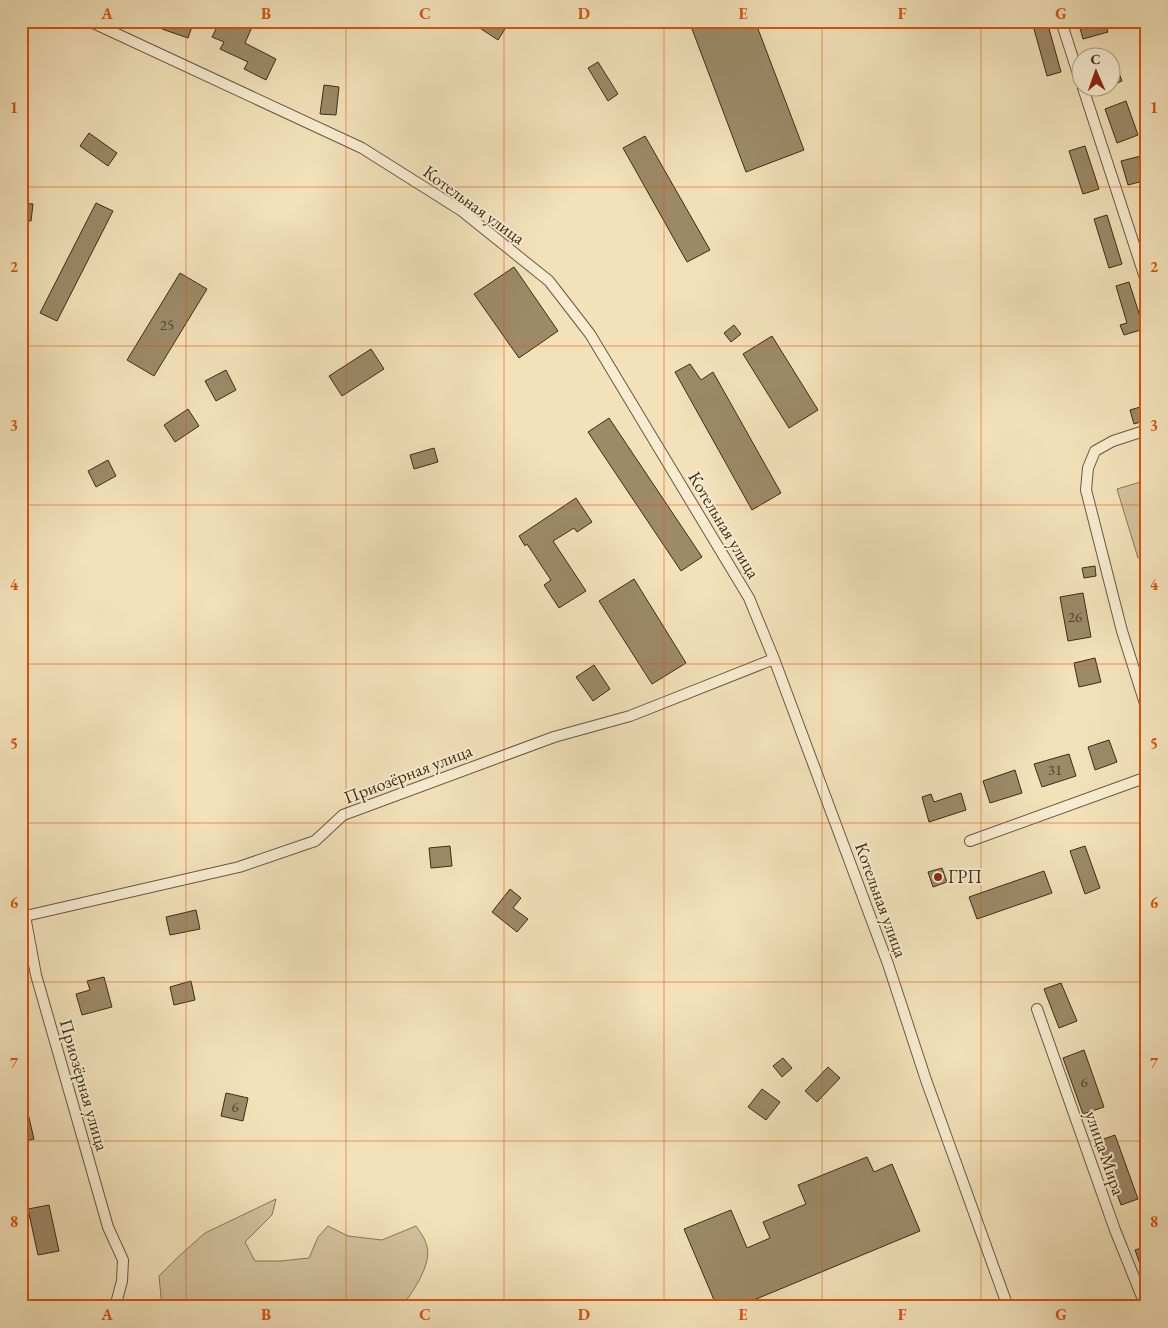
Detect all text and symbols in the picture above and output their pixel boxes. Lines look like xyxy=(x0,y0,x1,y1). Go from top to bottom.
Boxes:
text: A xyxy=(100,3,113,24)
text: B xyxy=(261,3,271,24)
text: C xyxy=(419,3,431,24)
text: D xyxy=(578,3,590,24)
text: E xyxy=(738,3,748,24)
text: F xyxy=(898,3,907,24)
text: G xyxy=(1055,3,1067,24)
north arrow xyxy=(1070,48,1120,98)
text: С xyxy=(1090,50,1101,68)
text: 1 xyxy=(10,97,18,118)
text: 1 xyxy=(1150,97,1158,118)
street label: Котельная улица xyxy=(419,160,531,250)
text: 2 xyxy=(10,256,19,277)
text: 2 xyxy=(1150,256,1159,277)
house number: 25 xyxy=(160,315,174,334)
text: 3 xyxy=(10,415,18,436)
text: 3 xyxy=(1150,415,1158,436)
street label: Котельная улица xyxy=(683,467,766,583)
text: 4 xyxy=(10,574,19,595)
text: 4 xyxy=(1150,574,1159,595)
house number: 26 xyxy=(1068,607,1082,626)
text: 5 xyxy=(10,733,18,754)
text: 5 xyxy=(1150,733,1158,754)
street label: Приозёрная улица xyxy=(340,738,476,809)
house number: 31 xyxy=(1048,760,1062,779)
street label: Котельная улица xyxy=(850,839,913,961)
place label: ГРП xyxy=(948,865,982,888)
marker: ГРП xyxy=(932,871,944,883)
text: 6 xyxy=(10,892,19,913)
text: 6 xyxy=(1150,892,1159,913)
street label: Приозёрная улица xyxy=(55,1016,114,1154)
text: 7 xyxy=(10,1052,19,1073)
text: 7 xyxy=(1150,1052,1159,1073)
house number: 6 xyxy=(1080,1072,1088,1091)
house number: 6 xyxy=(231,1097,239,1116)
street label: улица Мира xyxy=(1080,1108,1131,1199)
text: 8 xyxy=(10,1211,18,1232)
text: 8 xyxy=(1150,1211,1158,1232)
text: A xyxy=(100,1304,113,1325)
text: B xyxy=(261,1304,271,1325)
text: C xyxy=(419,1304,431,1325)
text: D xyxy=(578,1304,590,1325)
text: E xyxy=(738,1304,748,1325)
text: F xyxy=(898,1304,907,1325)
text: G xyxy=(1055,1304,1067,1325)

